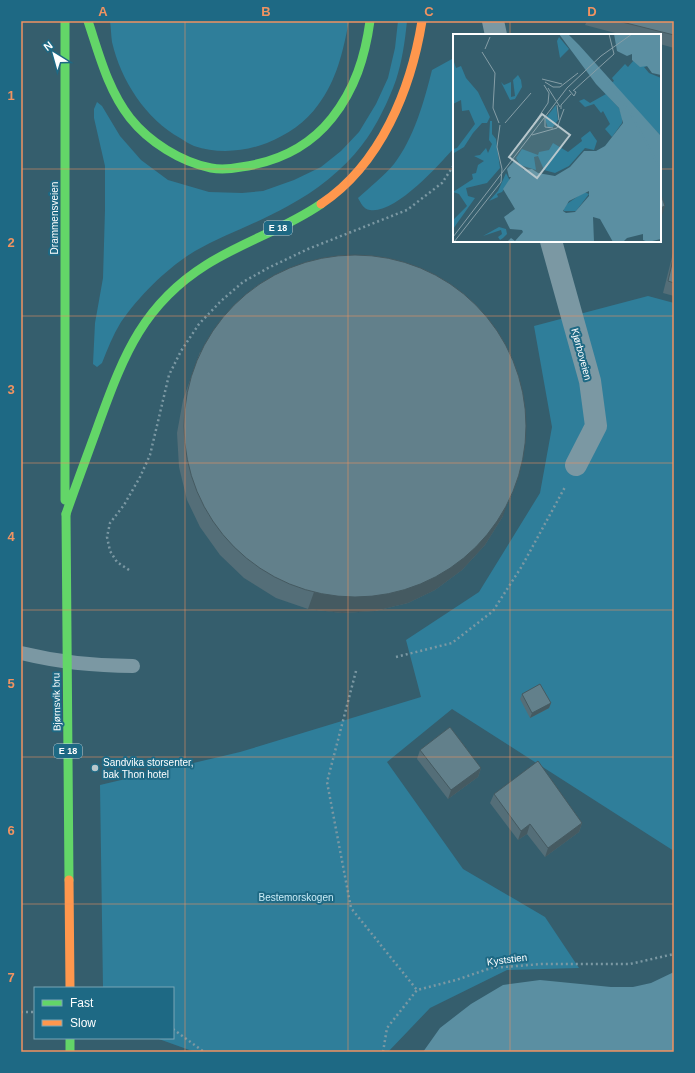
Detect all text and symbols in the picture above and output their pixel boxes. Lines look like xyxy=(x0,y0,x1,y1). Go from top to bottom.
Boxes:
text: A xyxy=(98,4,108,19)
text: B xyxy=(261,4,271,19)
text: C xyxy=(424,4,434,19)
text: D xyxy=(587,4,597,19)
north arrow xyxy=(34,34,74,74)
inset map xyxy=(453,34,661,242)
text: N xyxy=(41,39,55,53)
text: 1 xyxy=(7,88,15,103)
street label: Drammensveien xyxy=(49,182,60,254)
road number: E 18 xyxy=(264,221,292,235)
text: 2 xyxy=(7,235,15,250)
street label: Kjørboveien xyxy=(569,327,594,381)
text: 3 xyxy=(7,382,15,397)
text: 4 xyxy=(7,529,15,544)
street label: Bjørnsvik bru xyxy=(50,673,63,731)
text: 5 xyxy=(7,676,15,691)
road number: E 18 xyxy=(54,744,82,758)
place label: Sandvika storsenter, bak Thon hotel xyxy=(103,757,194,780)
marker: Sandvika storsenter, bak Thon hotel xyxy=(90,763,100,773)
text: 6 xyxy=(7,823,15,838)
park label: Bestemorskogen xyxy=(258,892,334,903)
street label: Kyststien xyxy=(486,952,528,967)
text: 7 xyxy=(7,970,15,985)
legend xyxy=(34,987,174,1039)
text: Fast xyxy=(70,996,94,1010)
text: Slow xyxy=(70,1016,96,1030)

